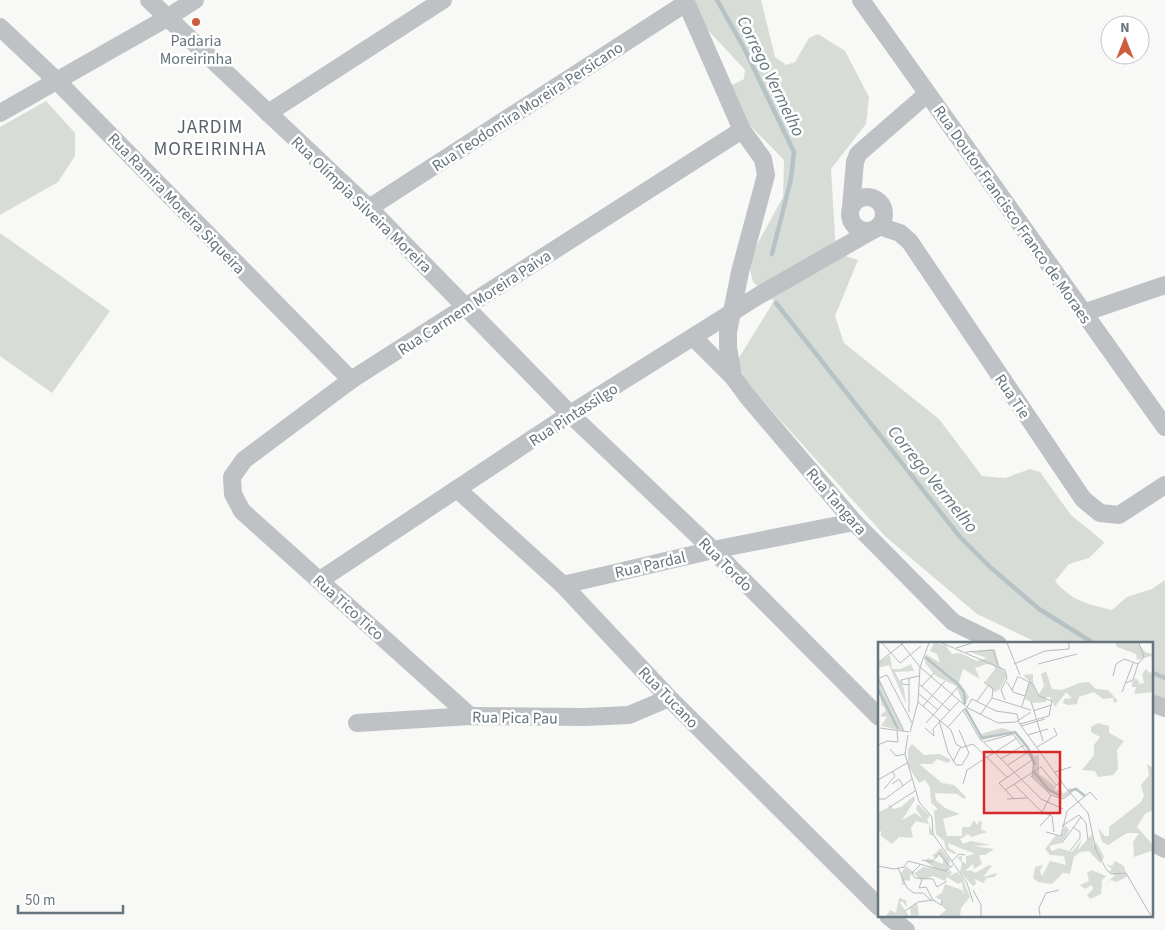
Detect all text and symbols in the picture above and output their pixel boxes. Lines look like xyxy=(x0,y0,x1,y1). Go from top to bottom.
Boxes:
water label: Corrego Vermelho xyxy=(730,12,811,141)
north arrow xyxy=(1100,15,1150,65)
marker: Padaria Moreirinha xyxy=(190,16,202,28)
text: N xyxy=(1120,18,1130,38)
place label: Padaria Moreirinha xyxy=(160,30,232,70)
street label: Rua Teodomira Moreira Persicano xyxy=(428,37,627,177)
street label: Rua Doutor Francisco Franco de Moraes xyxy=(928,101,1096,328)
district label: JARDIM MOREIRINHA xyxy=(153,114,267,163)
street label: Rua Ramira Moreira Siqueira xyxy=(103,128,250,279)
street label: Rua Olímpia Silveira Moreira xyxy=(286,131,437,278)
street label: Rua Carmem Moreira Paiva xyxy=(393,245,556,361)
street label: Rua Tie xyxy=(989,370,1035,423)
street label: Rua Pintassilgo xyxy=(525,378,622,452)
water label: Corrego Vermelho xyxy=(881,420,984,538)
street label: Rua Tangara xyxy=(801,463,872,540)
street label: Rua Tordo xyxy=(693,533,757,597)
street label: Rua Pardal xyxy=(613,546,688,584)
street label: Rua Tico Tico xyxy=(308,570,389,646)
inset map xyxy=(878,642,1152,918)
street label: Rua Tucano xyxy=(633,662,703,733)
street label: Rua Pica Pau xyxy=(472,706,558,730)
scale bar xyxy=(18,882,122,914)
text: 50 m xyxy=(25,890,55,911)

